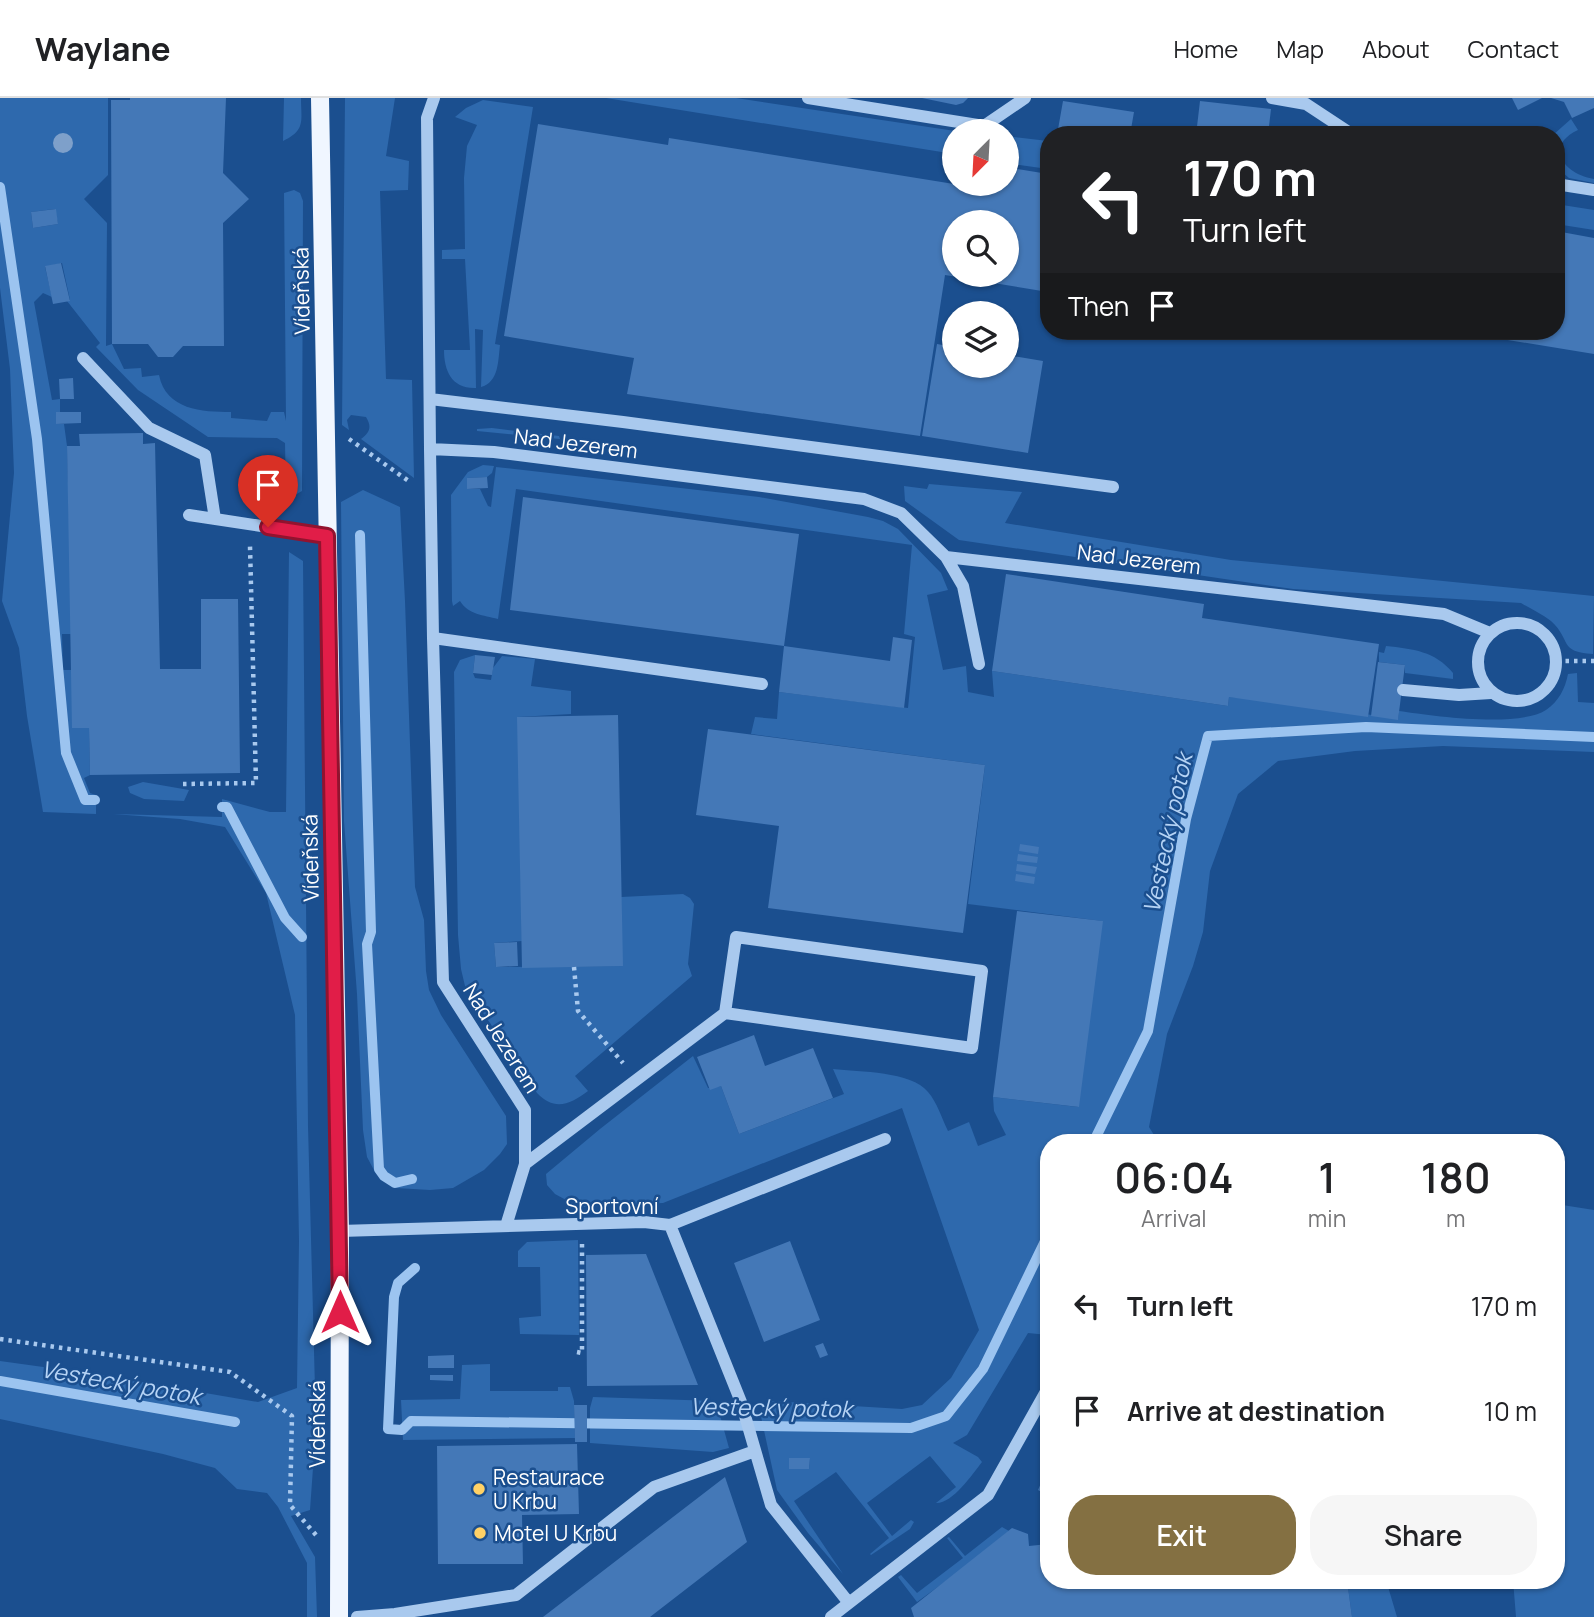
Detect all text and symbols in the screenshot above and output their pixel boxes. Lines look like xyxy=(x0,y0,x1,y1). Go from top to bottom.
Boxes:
text: Waylane xyxy=(35,26,171,71)
text: Home xyxy=(1173,32,1238,65)
text: Map xyxy=(1276,32,1324,65)
text: About xyxy=(1362,32,1430,65)
text: Contact xyxy=(1468,32,1559,65)
north arrow xyxy=(942,119,1018,196)
map controls xyxy=(942,119,1019,378)
text: 170 m xyxy=(1183,144,1317,211)
icon: left xyxy=(1068,154,1159,245)
text: Turn left xyxy=(1183,208,1307,252)
button: search xyxy=(942,210,1019,287)
street label: Vídeňská xyxy=(286,247,316,335)
icon: arrive xyxy=(1143,287,1181,325)
text: Then xyxy=(1068,288,1129,324)
button: layers xyxy=(942,301,1019,378)
street label: Nad Jezerem xyxy=(513,422,639,464)
pin xyxy=(238,455,298,527)
icon: arrive xyxy=(249,466,287,504)
street label: Nad Jezerem xyxy=(1076,538,1202,580)
water label: Vestecký potok xyxy=(1135,747,1200,916)
street label: Vídeňská xyxy=(295,814,325,902)
street label: Nad Jezerem xyxy=(457,978,547,1098)
text: 06:04 xyxy=(1114,1148,1233,1206)
text: 1 xyxy=(1318,1148,1336,1206)
text: 180 xyxy=(1421,1148,1491,1206)
street label: Sportovní xyxy=(565,1192,659,1220)
text: Arrival xyxy=(1141,1202,1207,1234)
text: min xyxy=(1308,1202,1346,1234)
text: m xyxy=(1446,1202,1465,1234)
position arrow xyxy=(303,1275,377,1349)
icon: left xyxy=(1068,1287,1106,1325)
text: Turn left xyxy=(1127,1288,1234,1324)
text: 170 m xyxy=(1471,1288,1537,1324)
water label: Vestecký potok xyxy=(38,1352,207,1412)
street label: Vídeňská xyxy=(303,1380,331,1468)
water label: Vestecký potok xyxy=(690,1390,856,1424)
icon: arrive xyxy=(1068,1392,1106,1430)
text: Arrive at destination xyxy=(1127,1393,1385,1429)
text: 10 m xyxy=(1484,1393,1537,1429)
place label: Restaurace U Krbu xyxy=(493,1463,605,1515)
marker: Restaurace U Krbu xyxy=(471,1481,487,1497)
button: Exit xyxy=(1068,1495,1296,1575)
button: Share xyxy=(1310,1495,1537,1575)
place label: Motel U Krbu xyxy=(494,1519,617,1547)
marker: Motel U Krbu xyxy=(472,1525,488,1541)

